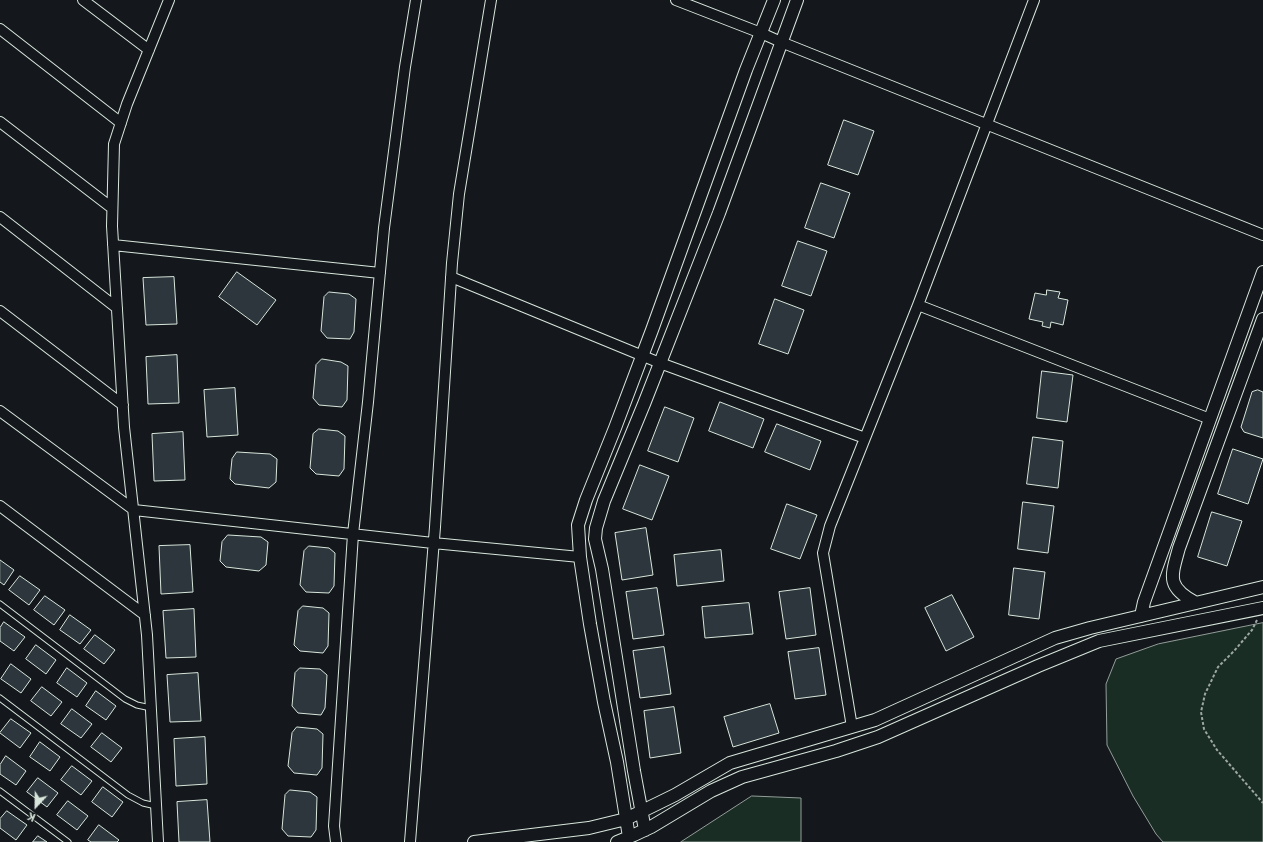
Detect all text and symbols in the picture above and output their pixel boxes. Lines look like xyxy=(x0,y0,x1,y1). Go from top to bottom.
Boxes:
north arrow xyxy=(16,786,56,826)
text: K xyxy=(25,809,38,826)

